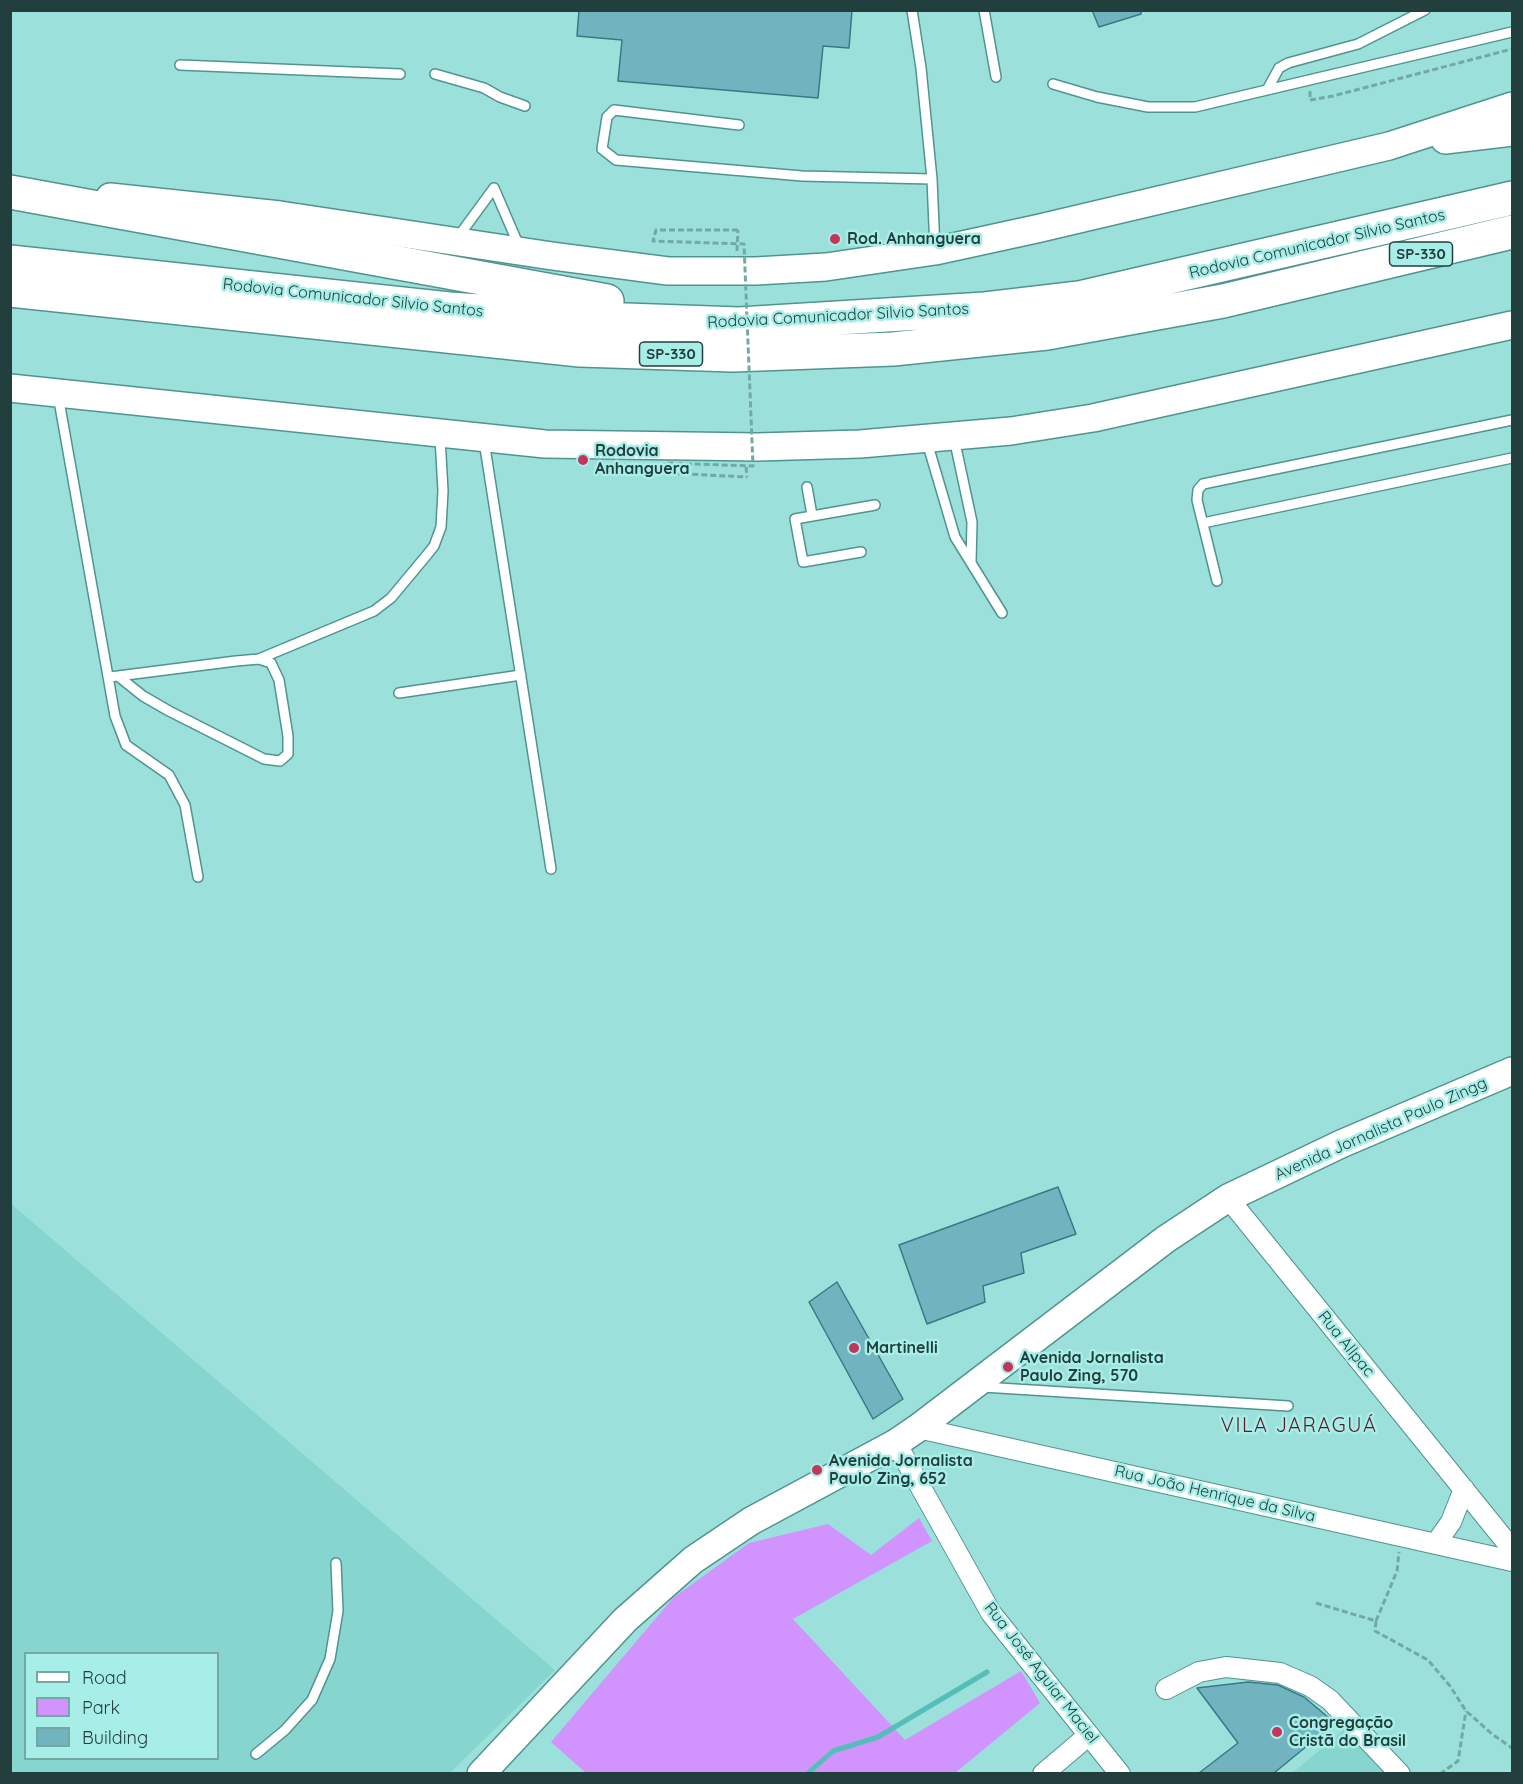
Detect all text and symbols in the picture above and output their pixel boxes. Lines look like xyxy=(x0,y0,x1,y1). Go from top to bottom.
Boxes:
street label: Rodovia Comunicador Silvio Santos xyxy=(1187,205,1447,283)
place label: Rod. Anhanguera xyxy=(847,229,981,249)
marker: Rod. Anhanguera xyxy=(828,232,842,246)
road number: SP-330 xyxy=(1390,242,1452,266)
street label: Rodovia Comunicador Silvio Santos xyxy=(222,275,484,321)
street label: Rodovia Comunicador Silvio Santos xyxy=(707,300,969,332)
road number: SP-330 xyxy=(640,342,702,366)
place label: Rodovia Anhanguera xyxy=(595,441,689,479)
marker: Rodovia Anhanguera xyxy=(576,453,590,467)
street label: Avenida Jornalista Paulo Zingg xyxy=(1272,1073,1490,1185)
street label: Rua Allpac xyxy=(1314,1307,1378,1381)
place label: Martinelli xyxy=(866,1338,938,1358)
marker: Martinelli xyxy=(847,1341,861,1355)
place label: Avenida Jornalista Paulo Zing, 570 xyxy=(1020,1348,1164,1386)
marker: Avenida Jornalista Paulo Zing, 570 xyxy=(1001,1360,1015,1374)
district label: VILA JARAGUÁ xyxy=(1221,1414,1377,1438)
place label: Avenida Jornalista Paulo Zing, 652 xyxy=(829,1451,973,1489)
street label: Rua João Henrique da Silva xyxy=(1113,1462,1317,1526)
marker: Avenida Jornalista Paulo Zing, 652 xyxy=(810,1463,824,1477)
street label: Rua José Aguiar Maciel xyxy=(980,1599,1102,1747)
legend xyxy=(24,1652,219,1760)
text: Road xyxy=(82,1666,127,1689)
text: Park xyxy=(82,1696,120,1719)
place label: Congregação Cristã do Brasil xyxy=(1289,1713,1406,1751)
marker: Congregação Cristã do Brasil xyxy=(1270,1725,1284,1739)
text: Building xyxy=(82,1726,148,1749)

